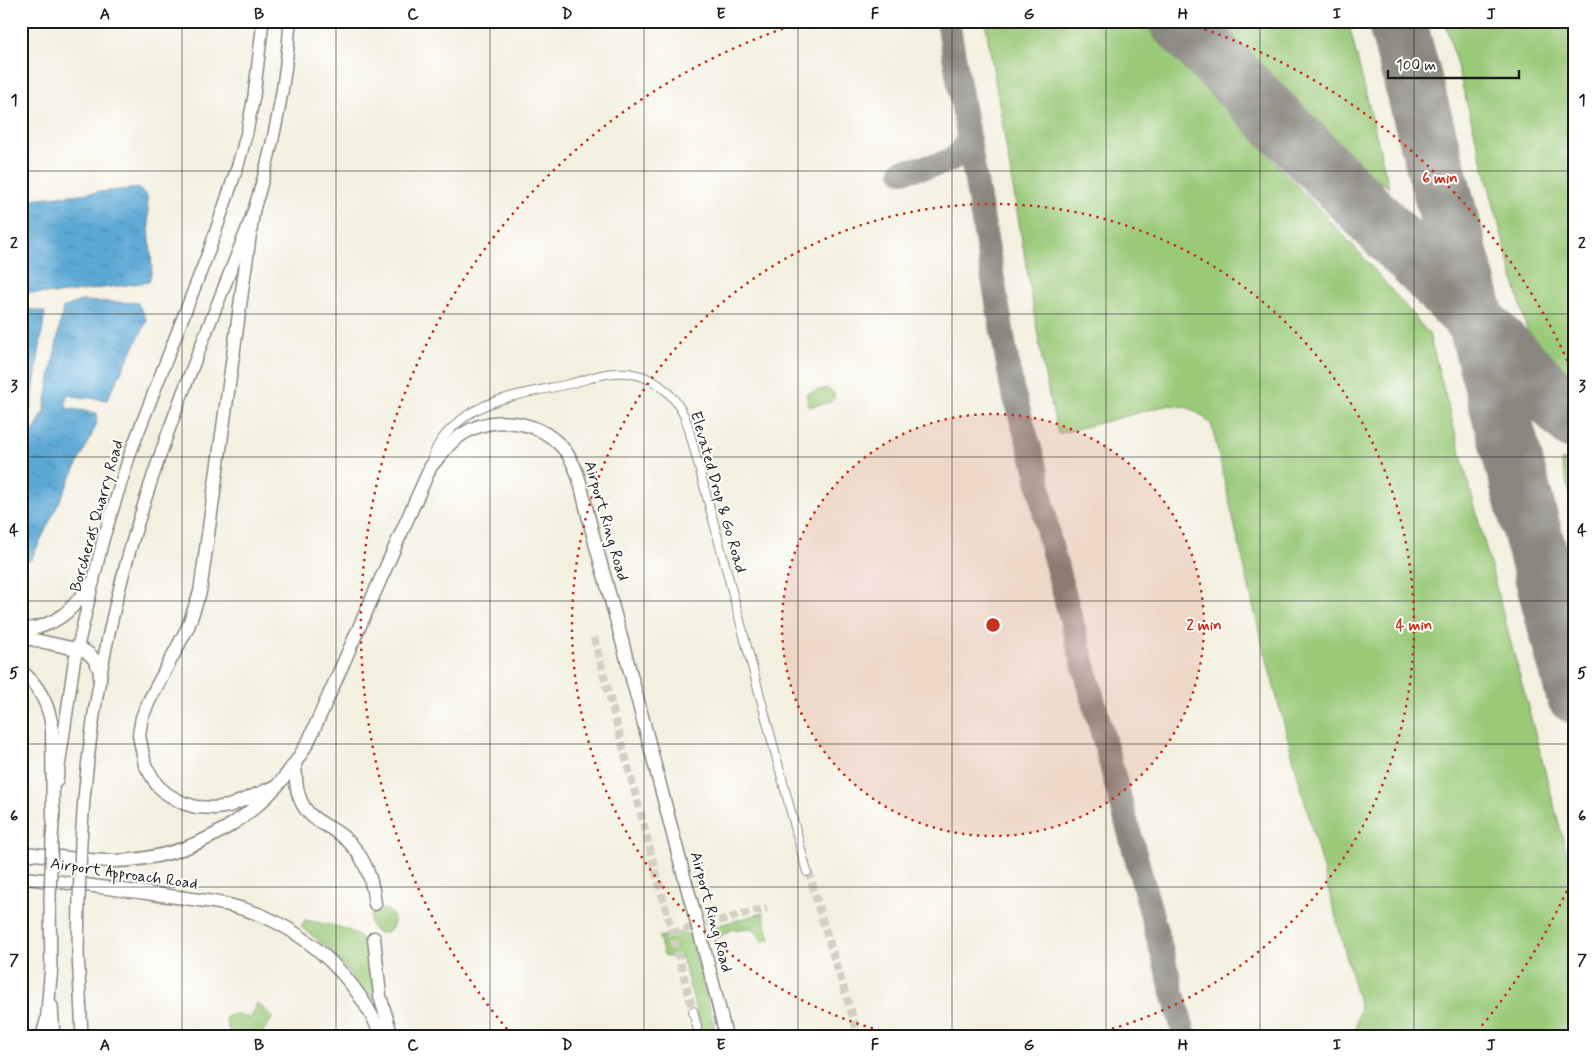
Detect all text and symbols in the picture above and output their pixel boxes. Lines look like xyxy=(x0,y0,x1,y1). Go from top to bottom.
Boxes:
text: A xyxy=(100,4,110,25)
text: B xyxy=(254,4,264,25)
text: C xyxy=(407,4,419,25)
text: D xyxy=(561,4,573,25)
text: E xyxy=(716,4,726,25)
text: F xyxy=(871,4,880,25)
text: G xyxy=(1024,4,1035,25)
text: H xyxy=(1178,4,1189,25)
text: I xyxy=(1333,4,1342,25)
text: J xyxy=(1486,4,1496,25)
scale bar xyxy=(1388,48,1520,80)
text: 100 m xyxy=(1396,56,1436,76)
text: 1 xyxy=(10,90,18,111)
text: 1 xyxy=(1578,90,1586,111)
text: 6 min xyxy=(1422,169,1458,189)
text: 2 xyxy=(10,233,18,254)
text: 2 xyxy=(1578,233,1586,254)
text: 3 xyxy=(10,376,18,397)
text: 3 xyxy=(1578,376,1586,397)
street label: Elevated Drop & Go Road xyxy=(685,409,751,575)
street label: Borcherds Quarry Road xyxy=(65,438,129,594)
street label: Airport Ring Road xyxy=(579,458,633,584)
text: 4 xyxy=(9,520,19,541)
text: 4 xyxy=(1577,520,1587,541)
centre of rings xyxy=(984,616,1002,634)
text: 2 min xyxy=(1186,616,1222,636)
text: 4 min xyxy=(1396,616,1432,636)
text: 5 xyxy=(9,663,19,684)
text: 5 xyxy=(1577,663,1587,684)
text: 6 xyxy=(10,806,18,827)
text: 6 xyxy=(1578,806,1586,827)
street label: Airport Ring Road xyxy=(685,849,737,975)
street label: Airport Approach Road xyxy=(49,853,199,896)
text: 7 xyxy=(9,950,19,971)
text: 7 xyxy=(1577,950,1587,971)
text: A xyxy=(100,1035,110,1056)
text: B xyxy=(254,1035,264,1056)
text: C xyxy=(407,1035,419,1056)
text: D xyxy=(561,1035,573,1056)
text: E xyxy=(716,1035,726,1056)
text: F xyxy=(871,1035,880,1056)
text: G xyxy=(1024,1035,1035,1056)
text: H xyxy=(1178,1035,1189,1056)
text: I xyxy=(1333,1035,1342,1056)
text: J xyxy=(1486,1035,1496,1056)

